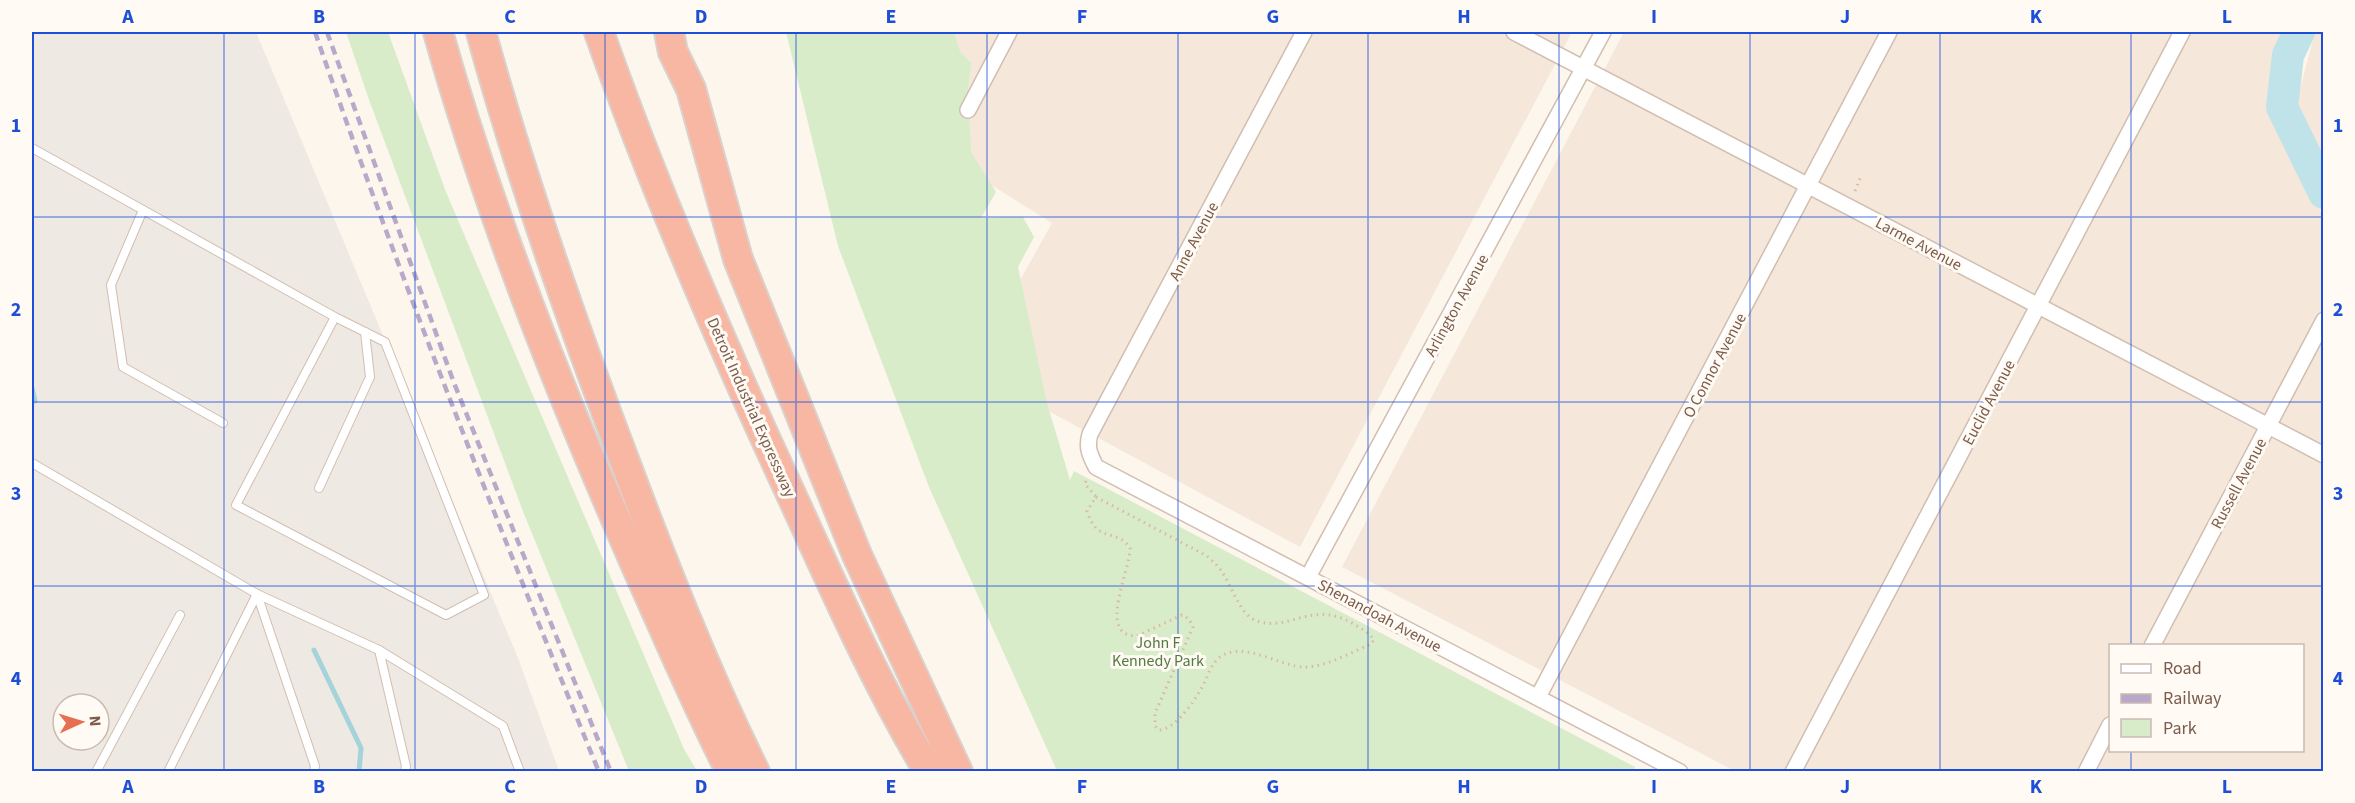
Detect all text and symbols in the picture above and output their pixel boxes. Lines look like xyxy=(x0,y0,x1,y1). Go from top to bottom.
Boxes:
text: A xyxy=(121,3,134,31)
text: B xyxy=(313,3,325,31)
text: C xyxy=(504,3,516,31)
text: D xyxy=(695,3,707,31)
text: E xyxy=(886,3,896,31)
text: F xyxy=(1077,3,1087,31)
text: G xyxy=(1267,3,1279,31)
text: H xyxy=(1457,3,1471,31)
text: I xyxy=(1651,3,1657,31)
text: J xyxy=(1840,3,1850,31)
text: K xyxy=(2030,3,2043,31)
text: L xyxy=(2222,3,2232,31)
text: 1 xyxy=(11,112,21,140)
text: 1 xyxy=(2333,112,2343,140)
street label: Anne Avenue xyxy=(1164,198,1224,285)
street label: Larme Avenue xyxy=(1871,212,1966,276)
street label: Arlington Avenue xyxy=(1420,250,1494,361)
text: 2 xyxy=(11,296,21,324)
text: 2 xyxy=(2333,296,2343,324)
street label: O Connor Avenue xyxy=(1678,309,1752,422)
street label: Detroit Industrial Expressway xyxy=(702,314,801,501)
street label: Euclid Avenue xyxy=(1957,356,2021,449)
street label: Russell Avenue xyxy=(2206,434,2272,533)
text: 3 xyxy=(11,480,21,508)
text: 3 xyxy=(2333,480,2343,508)
street label: Shenandoah Avenue xyxy=(1314,574,1445,658)
park label: John F Kennedy Park xyxy=(1112,632,1204,672)
legend xyxy=(2109,644,2304,752)
text: Road xyxy=(2163,656,2202,681)
text: 4 xyxy=(11,665,22,693)
text: 4 xyxy=(2333,665,2344,693)
text: Railway xyxy=(2163,686,2222,711)
north arrow xyxy=(51,692,111,752)
text: N xyxy=(84,715,106,727)
text: Park xyxy=(2163,716,2197,741)
text: A xyxy=(121,773,134,801)
text: B xyxy=(313,773,325,801)
text: C xyxy=(504,773,516,801)
text: D xyxy=(695,773,707,801)
text: E xyxy=(886,773,896,801)
text: F xyxy=(1077,773,1087,801)
text: G xyxy=(1267,773,1279,801)
text: H xyxy=(1457,773,1471,801)
text: I xyxy=(1651,773,1657,801)
text: J xyxy=(1840,773,1850,801)
text: K xyxy=(2030,773,2043,801)
text: L xyxy=(2222,773,2232,801)

